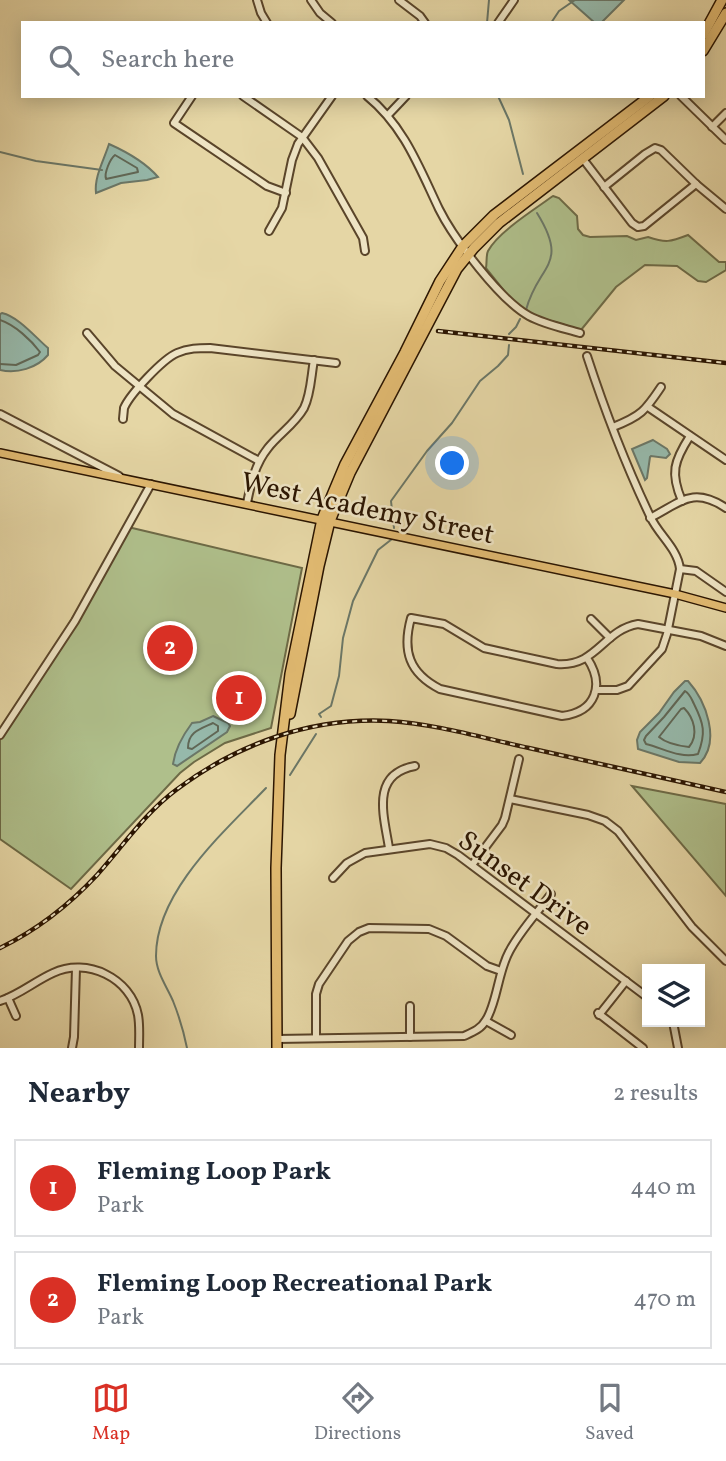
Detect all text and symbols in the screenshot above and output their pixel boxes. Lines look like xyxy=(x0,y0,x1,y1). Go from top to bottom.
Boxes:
search box xyxy=(21,21,705,98)
icon: search xyxy=(45,41,83,79)
text: Search here xyxy=(101,42,234,78)
your location xyxy=(435,446,469,480)
street label: West Academy Street xyxy=(237,464,498,555)
pin: 2 xyxy=(147,622,193,674)
pin: 1 xyxy=(216,672,262,724)
street label: Sunset Drive xyxy=(450,822,600,946)
map controls xyxy=(642,964,705,1027)
button: layers xyxy=(642,964,705,1027)
text: Nearby xyxy=(28,1073,130,1115)
text: 2 results xyxy=(613,1078,698,1110)
text: Fleming Loop Park xyxy=(97,1154,331,1190)
text: 1 xyxy=(48,1172,58,1204)
text: 440 m xyxy=(630,1172,696,1204)
text: Park xyxy=(97,1190,144,1222)
text: Fleming Loop Recreational Park xyxy=(97,1266,492,1302)
text: 2 xyxy=(47,1284,59,1316)
text: 470 m xyxy=(633,1284,696,1316)
text: Park xyxy=(97,1302,144,1334)
tab: Map xyxy=(92,1379,130,1447)
tab: Directions xyxy=(314,1379,401,1447)
tab: Saved xyxy=(585,1379,634,1447)

